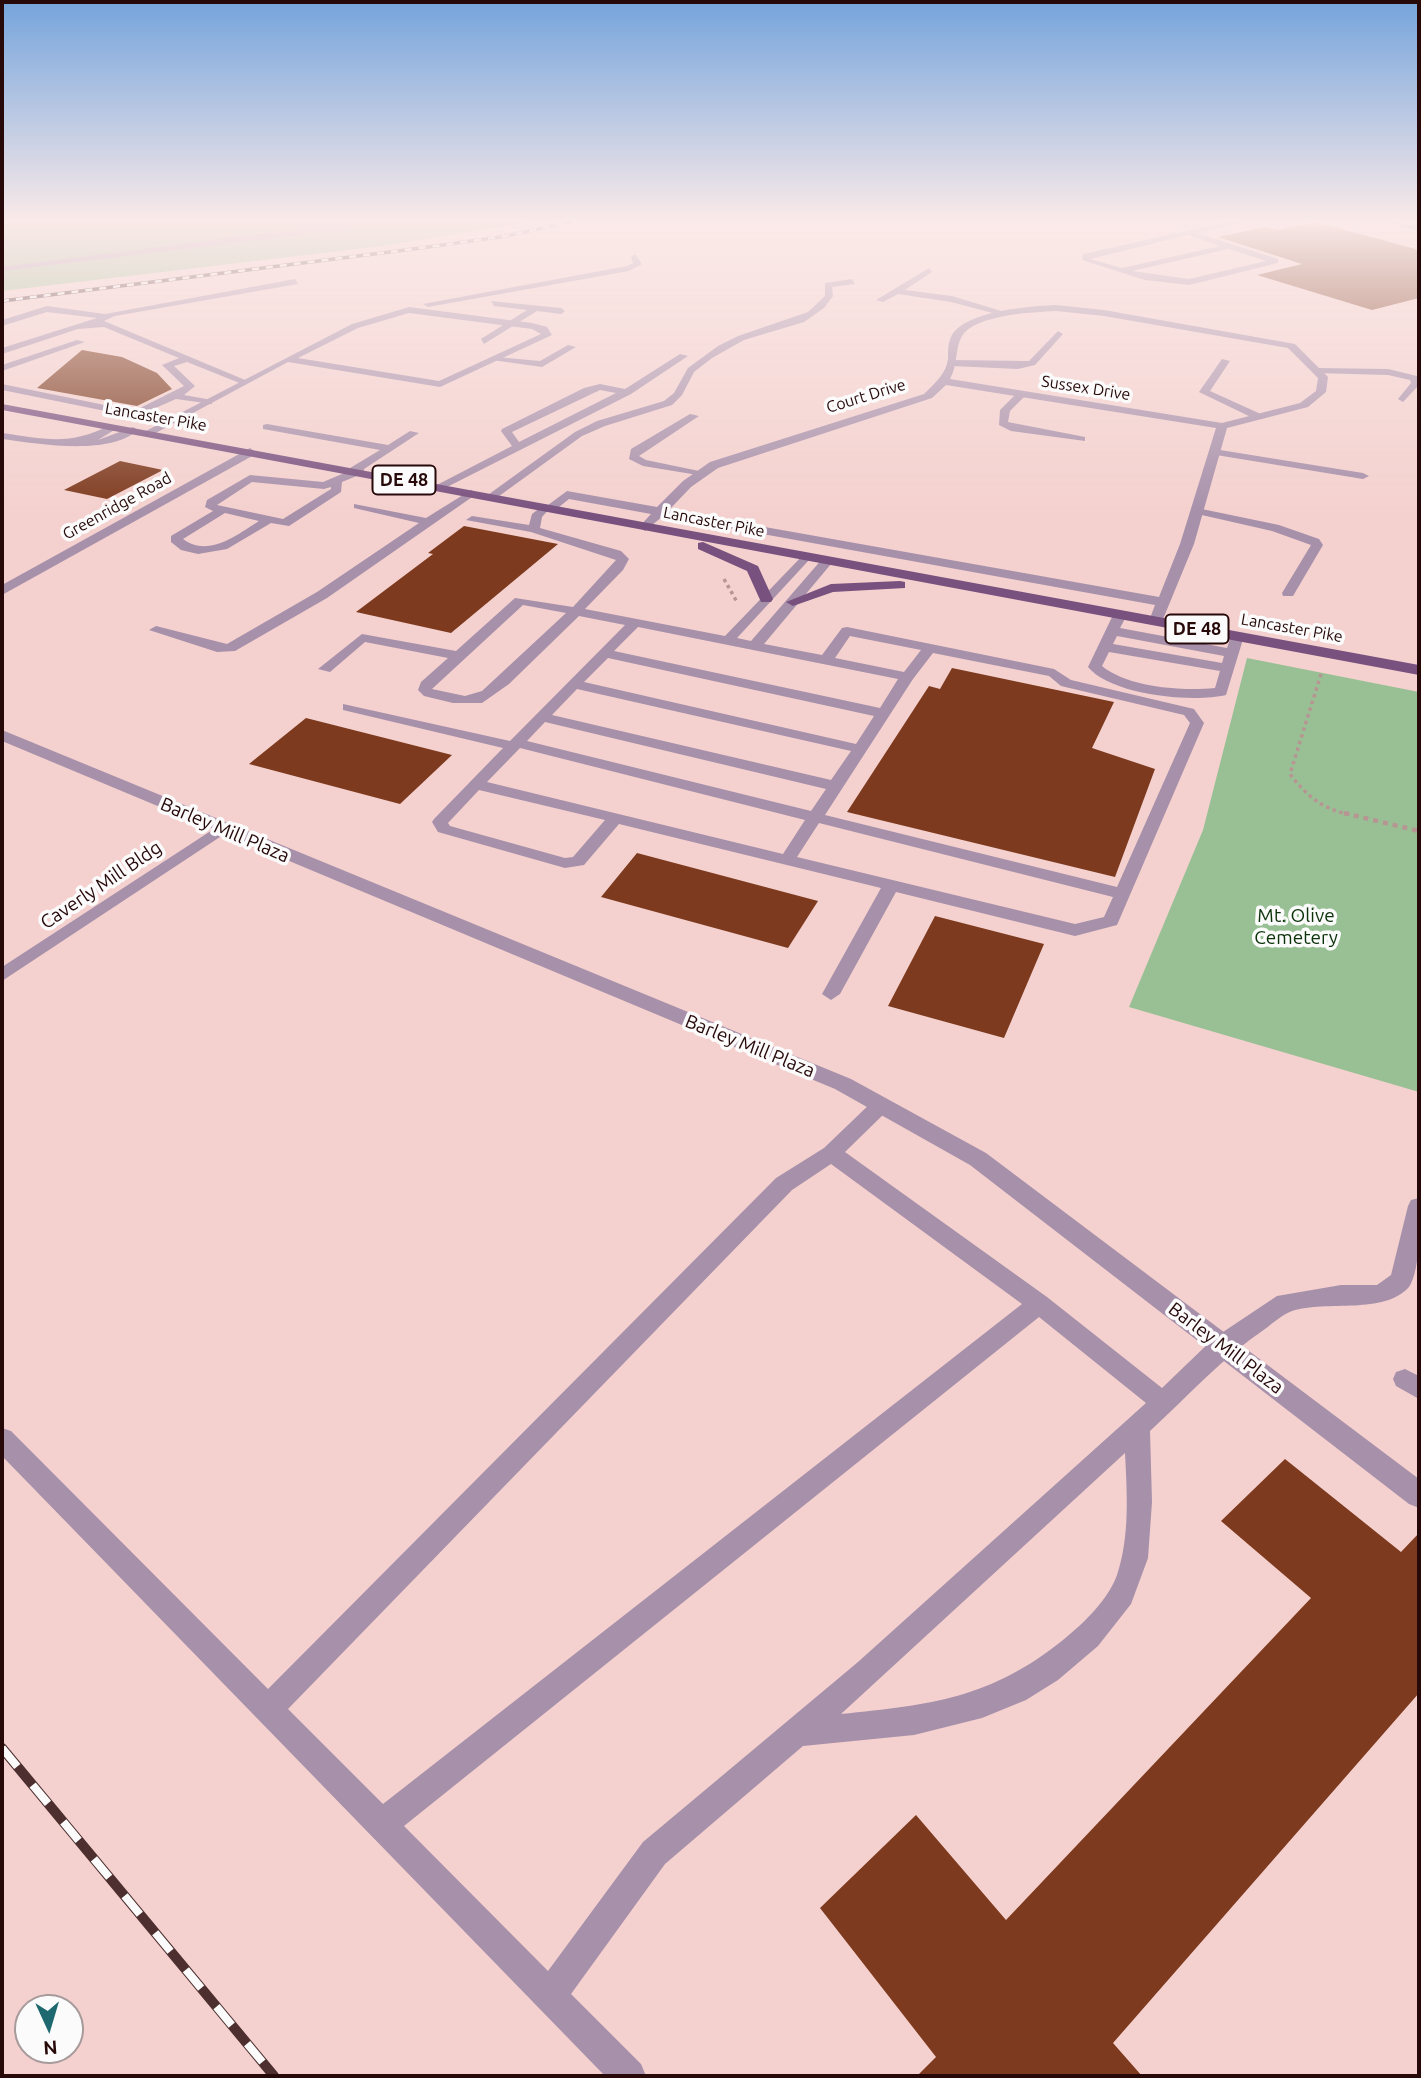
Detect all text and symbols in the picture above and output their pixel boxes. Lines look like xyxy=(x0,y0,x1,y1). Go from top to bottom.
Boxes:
street label: Sussex Drive xyxy=(1040,371,1132,405)
street label: Court Drive xyxy=(824,375,908,417)
street label: Lancaster Pike xyxy=(104,399,208,435)
road number: DE 48 xyxy=(372,466,436,494)
street label: Greenridge Road xyxy=(59,468,175,544)
street label: Lancaster Pike xyxy=(662,503,766,541)
street label: Lancaster Pike xyxy=(1240,610,1344,646)
road number: DE 48 xyxy=(1166,614,1228,644)
street label: Barley Mill Plaza xyxy=(157,793,293,867)
street label: Caverly Mill Bldg xyxy=(36,836,166,934)
park label: Mt. Olive Cemetery xyxy=(1254,905,1338,949)
street label: Barley Mill Plaza xyxy=(682,1010,818,1082)
street label: Barley Mill Plaza xyxy=(1164,1297,1288,1399)
north arrow xyxy=(14,1994,84,2064)
text: N xyxy=(42,2036,58,2059)

